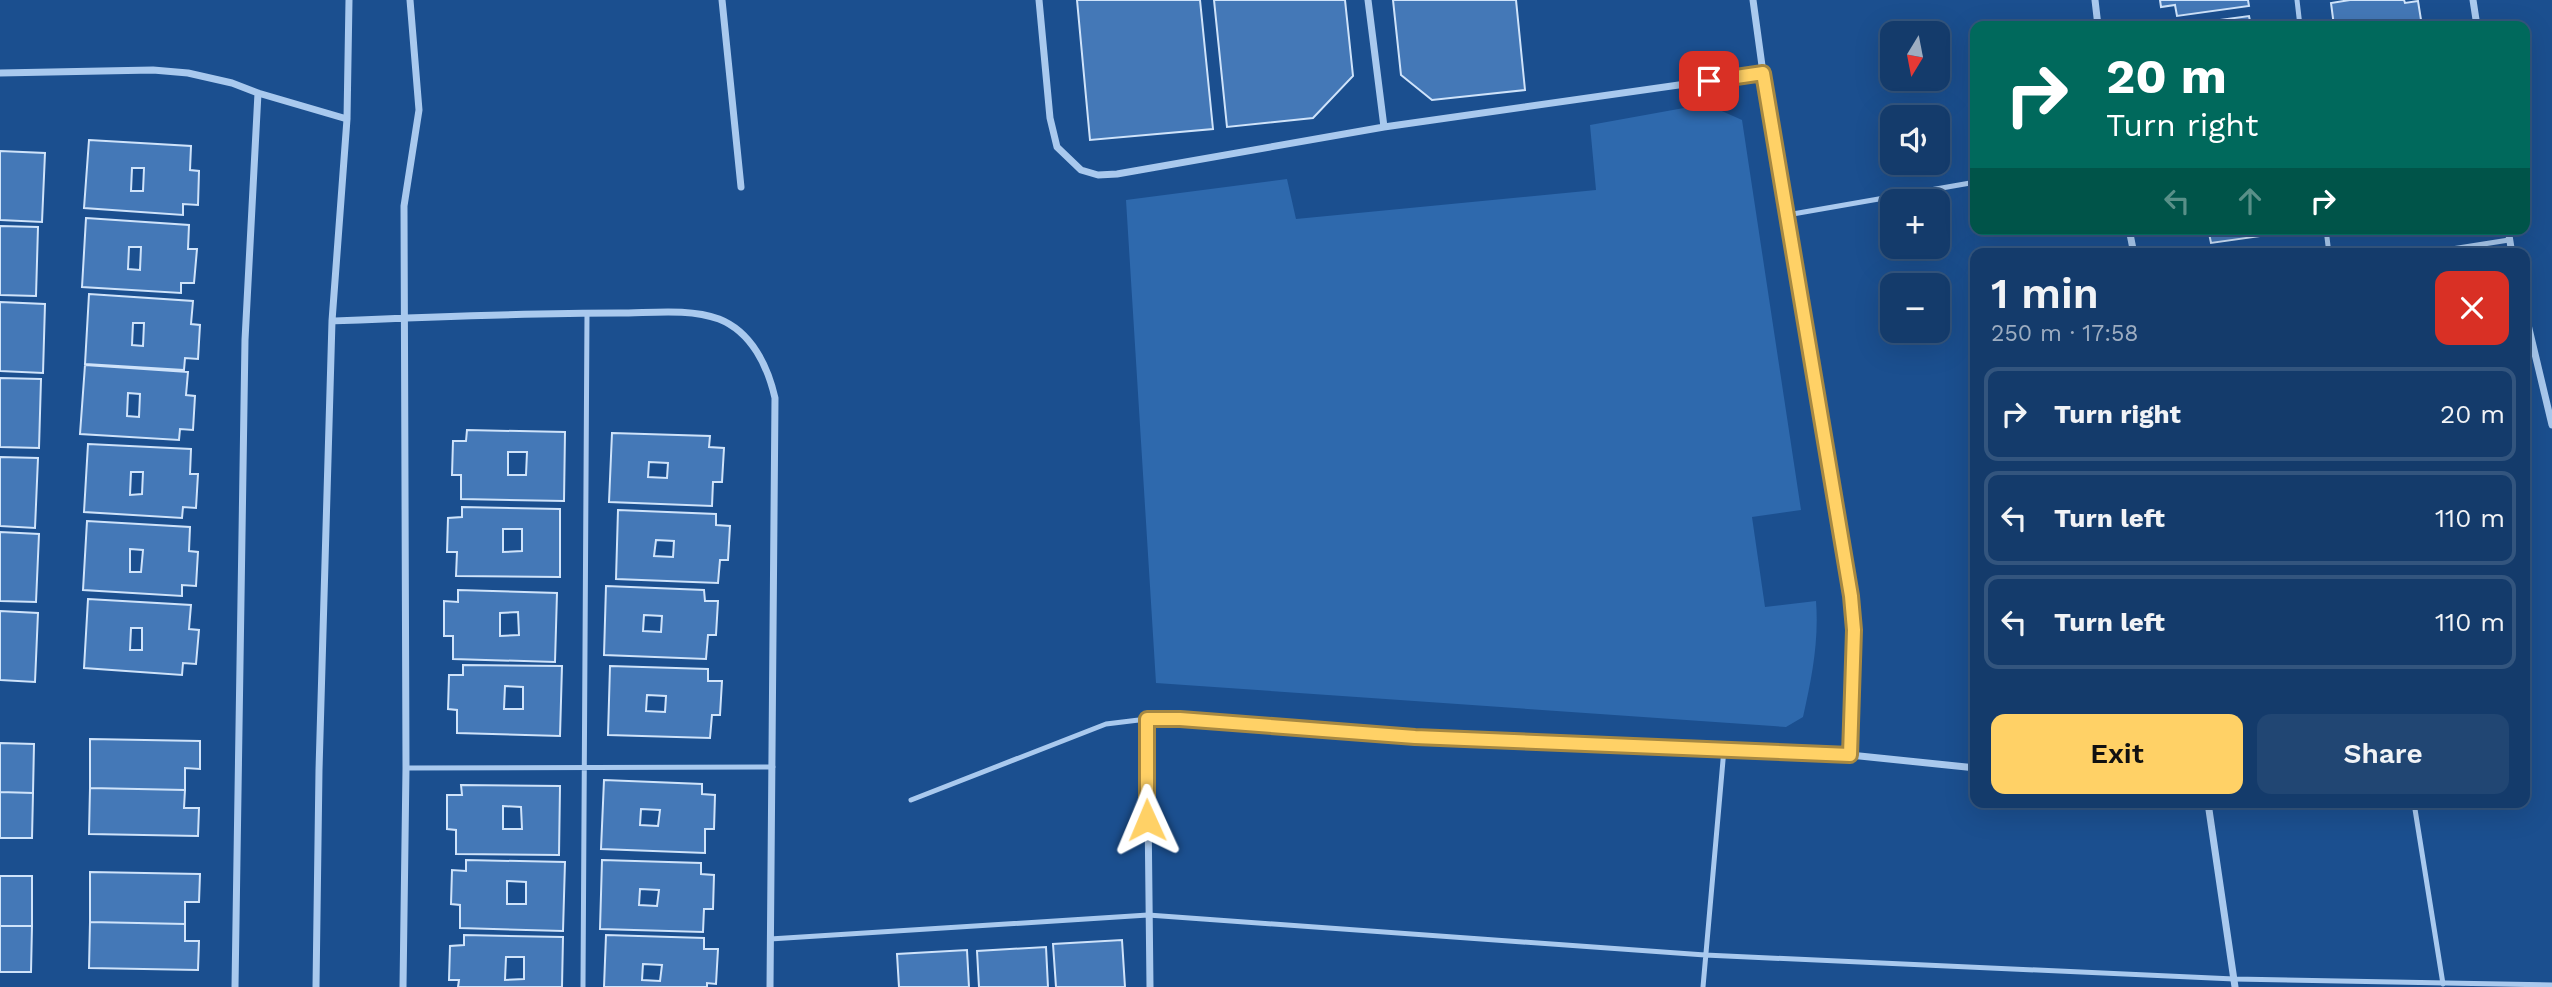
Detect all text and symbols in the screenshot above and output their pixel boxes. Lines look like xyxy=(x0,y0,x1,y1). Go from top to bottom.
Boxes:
north arrow xyxy=(1880,21,1950,91)
map controls xyxy=(1880,21,1950,343)
text: 20 m xyxy=(2106,47,2227,105)
icon: right xyxy=(1991,49,2082,140)
pin xyxy=(1679,51,1739,111)
icon: arrive xyxy=(1690,62,1728,100)
button: sound xyxy=(1880,105,1950,175)
text: Turn right xyxy=(2106,106,2258,144)
icon: left xyxy=(2158,182,2196,220)
icon: ahead xyxy=(2231,182,2269,220)
icon: right xyxy=(2304,182,2342,220)
button: + xyxy=(1880,189,1950,259)
text: 1 min xyxy=(1991,269,2099,318)
button: close xyxy=(2435,271,2509,345)
button: − xyxy=(1880,273,1950,343)
text: 250 m · 17:58 xyxy=(1991,320,2139,347)
icon: right xyxy=(1995,395,2033,433)
text: Turn right xyxy=(2054,399,2181,429)
text: 20 m xyxy=(2440,399,2505,429)
icon: left xyxy=(1995,499,2033,537)
text: Turn left xyxy=(2054,503,2165,533)
text: 110 m xyxy=(2435,503,2505,533)
icon: left xyxy=(1995,603,2033,641)
text: Turn left xyxy=(2054,607,2165,637)
text: 110 m xyxy=(2435,607,2505,637)
button: Exit xyxy=(1991,714,2243,794)
button: Share xyxy=(2257,714,2509,794)
position arrow xyxy=(1110,783,1184,857)

